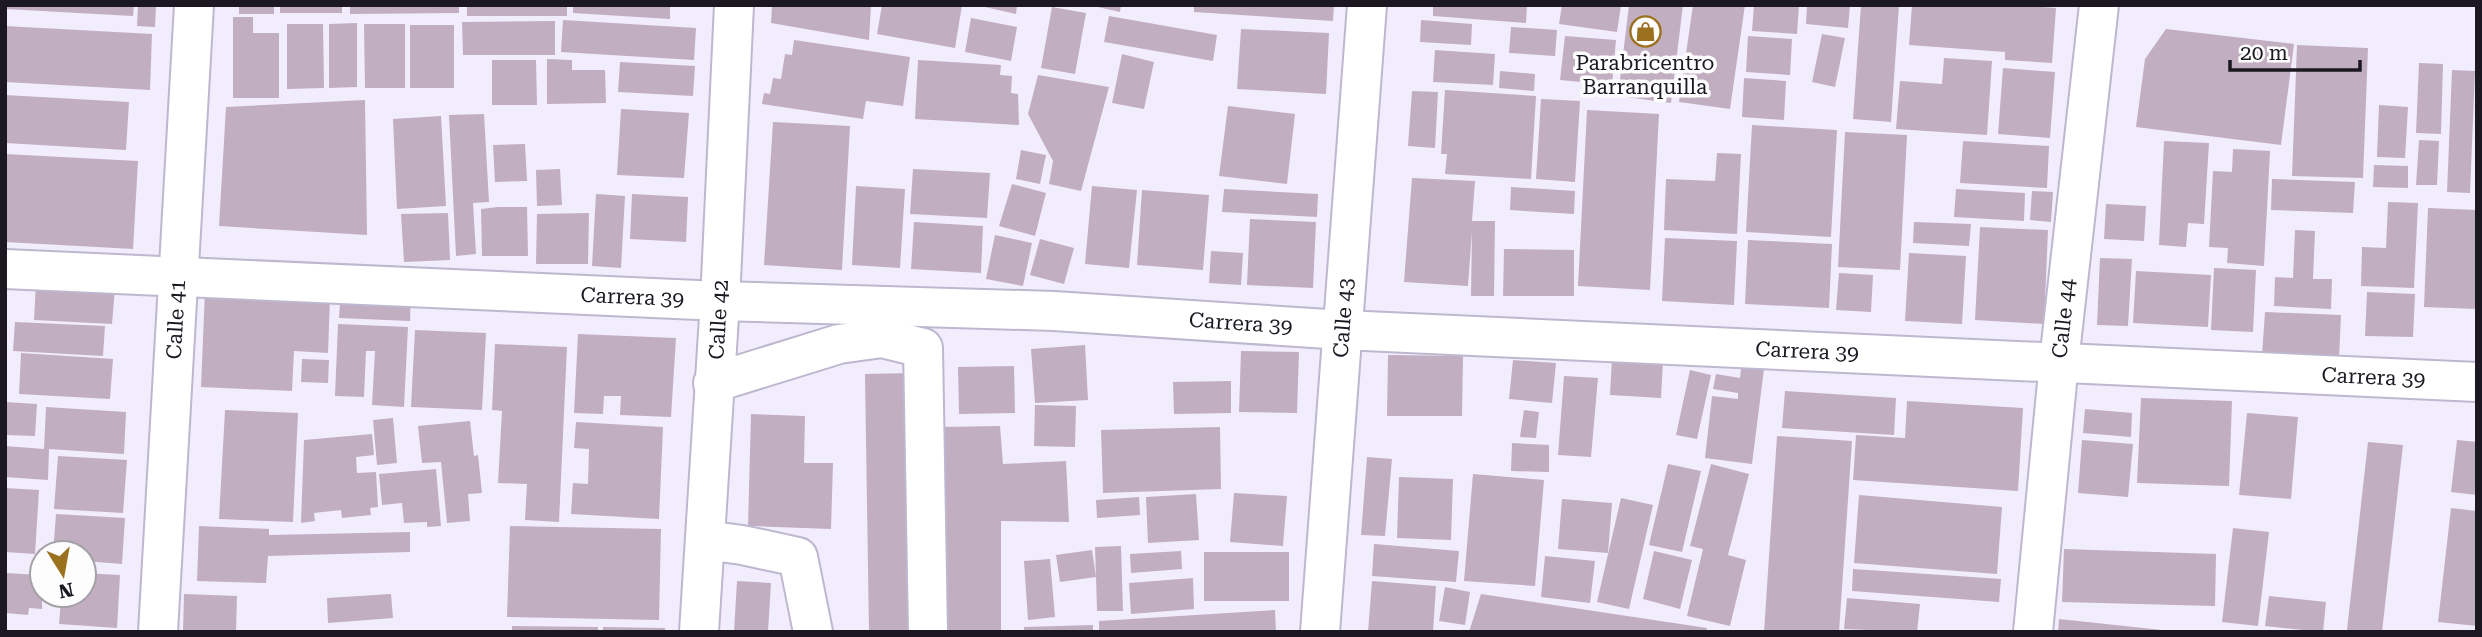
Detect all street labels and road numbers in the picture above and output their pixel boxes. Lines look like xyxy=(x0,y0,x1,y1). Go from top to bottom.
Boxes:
street label: Calle 43 xyxy=(1329,277,1358,359)
street label: Calle 44 xyxy=(2048,277,2080,360)
street label: Calle 41 xyxy=(162,279,190,360)
street label: Calle 42 xyxy=(704,279,733,360)
street label: Carrera 39 xyxy=(580,283,685,311)
street label: Carrera 39 xyxy=(1188,308,1293,339)
street label: Carrera 39 xyxy=(1755,337,1859,366)
street label: Carrera 39 xyxy=(2321,363,2426,392)

